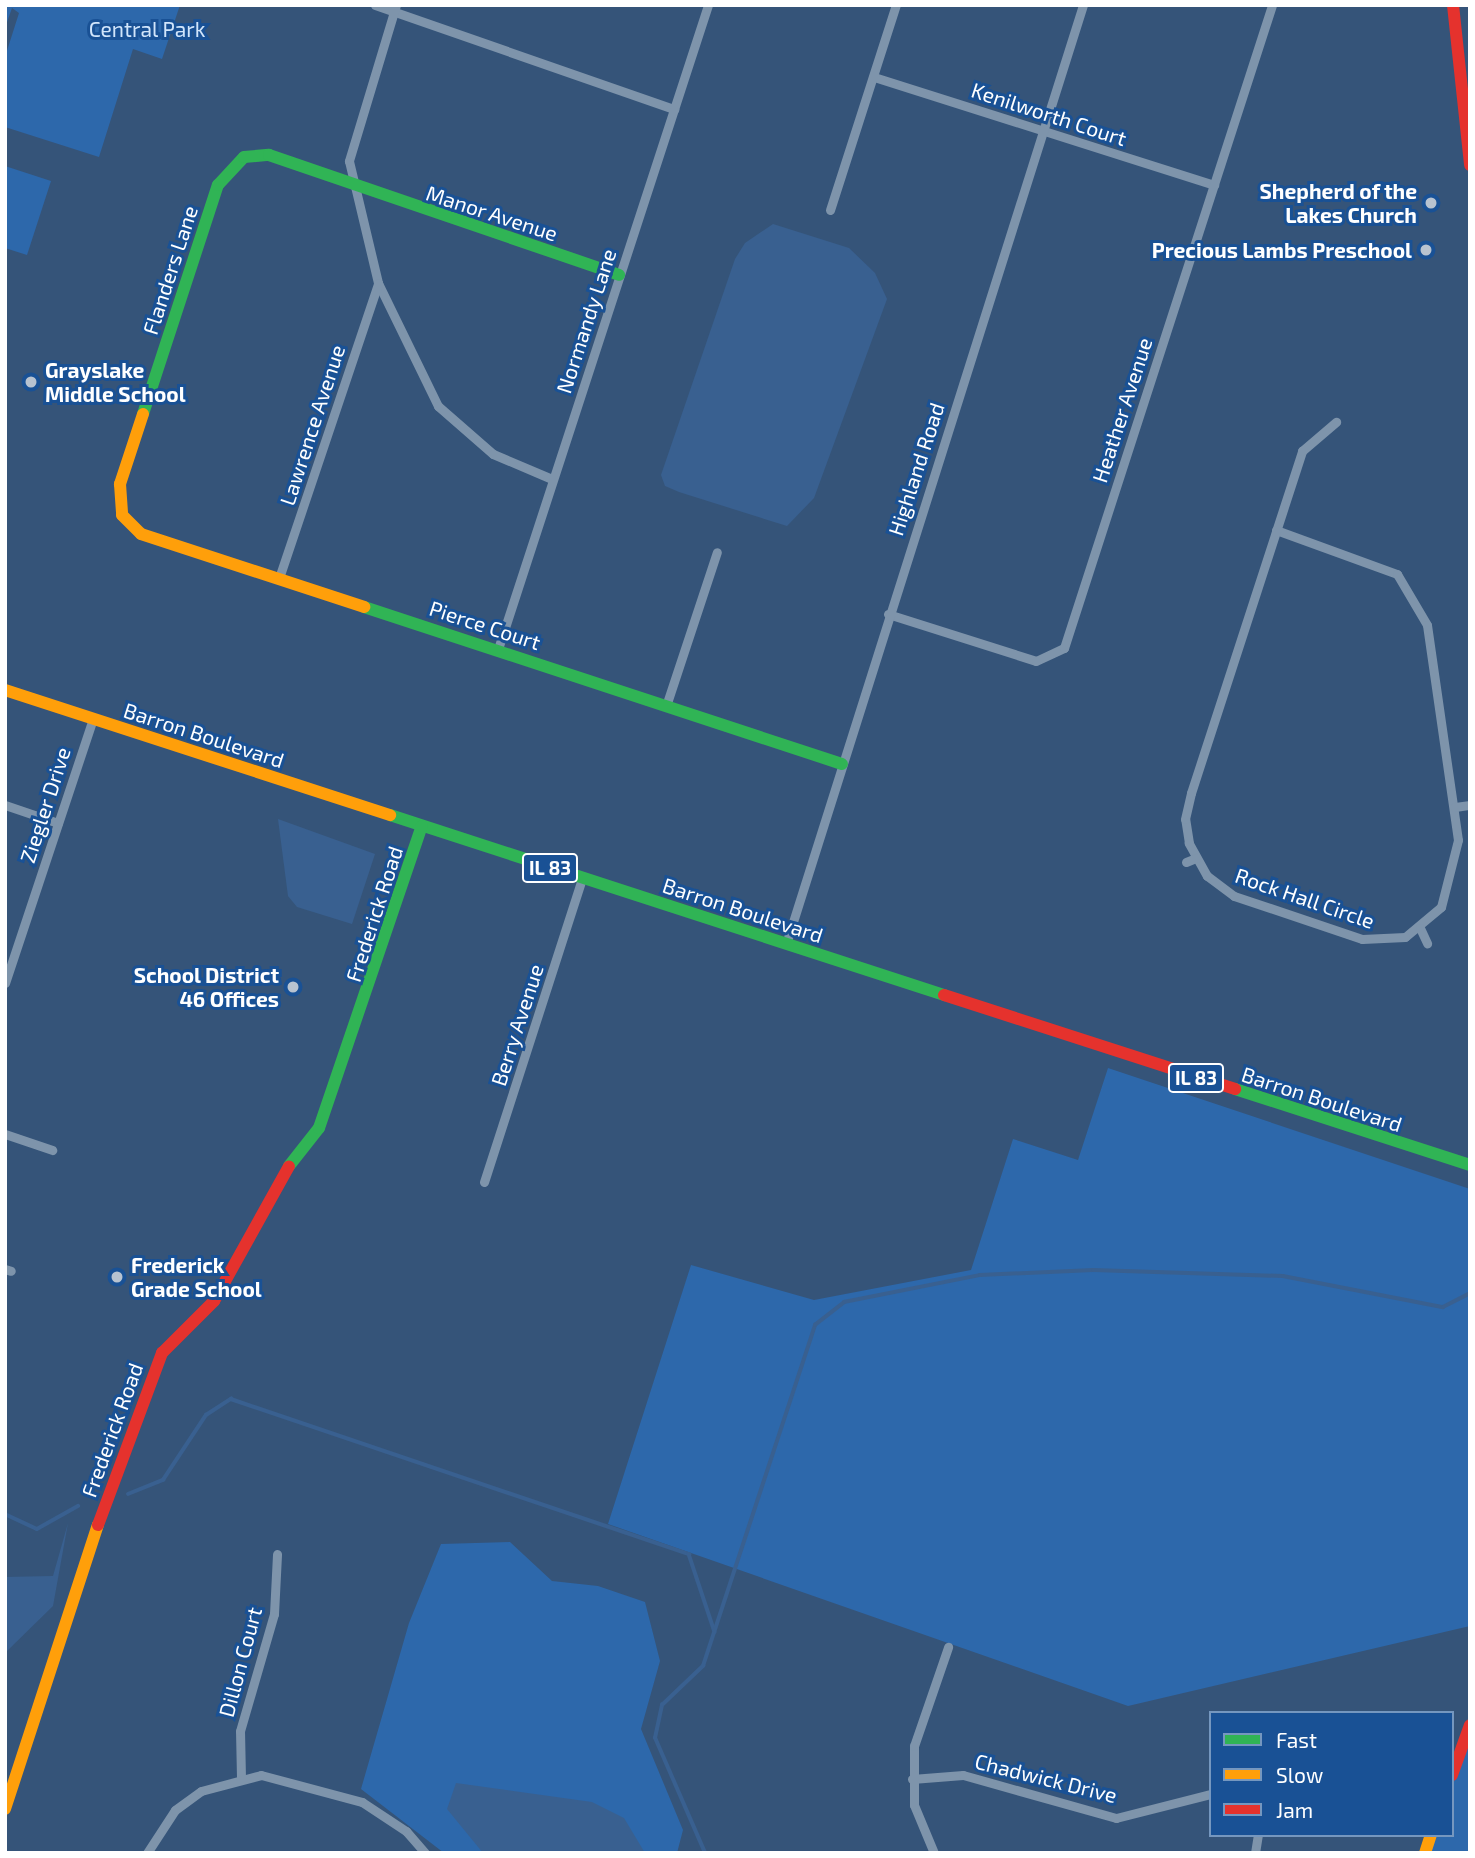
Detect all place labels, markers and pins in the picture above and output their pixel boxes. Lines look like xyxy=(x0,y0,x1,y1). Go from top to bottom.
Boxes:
place label: Shepherd of the Lakes Church xyxy=(1259,178,1417,228)
marker: Shepherd of the Lakes Church xyxy=(1423,195,1439,211)
place label: Precious Lambs Preschool xyxy=(1152,237,1412,263)
marker: Precious Lambs Preschool xyxy=(1418,242,1434,258)
place label: Grayslake Middle School xyxy=(45,357,186,407)
marker: Grayslake Middle School xyxy=(23,374,39,390)
place label: School District 46 Offices xyxy=(133,962,279,1012)
marker: School District 46 Offices xyxy=(285,979,301,995)
place label: Frederick Grade School xyxy=(131,1252,262,1302)
marker: Frederick Grade School xyxy=(109,1269,125,1285)

